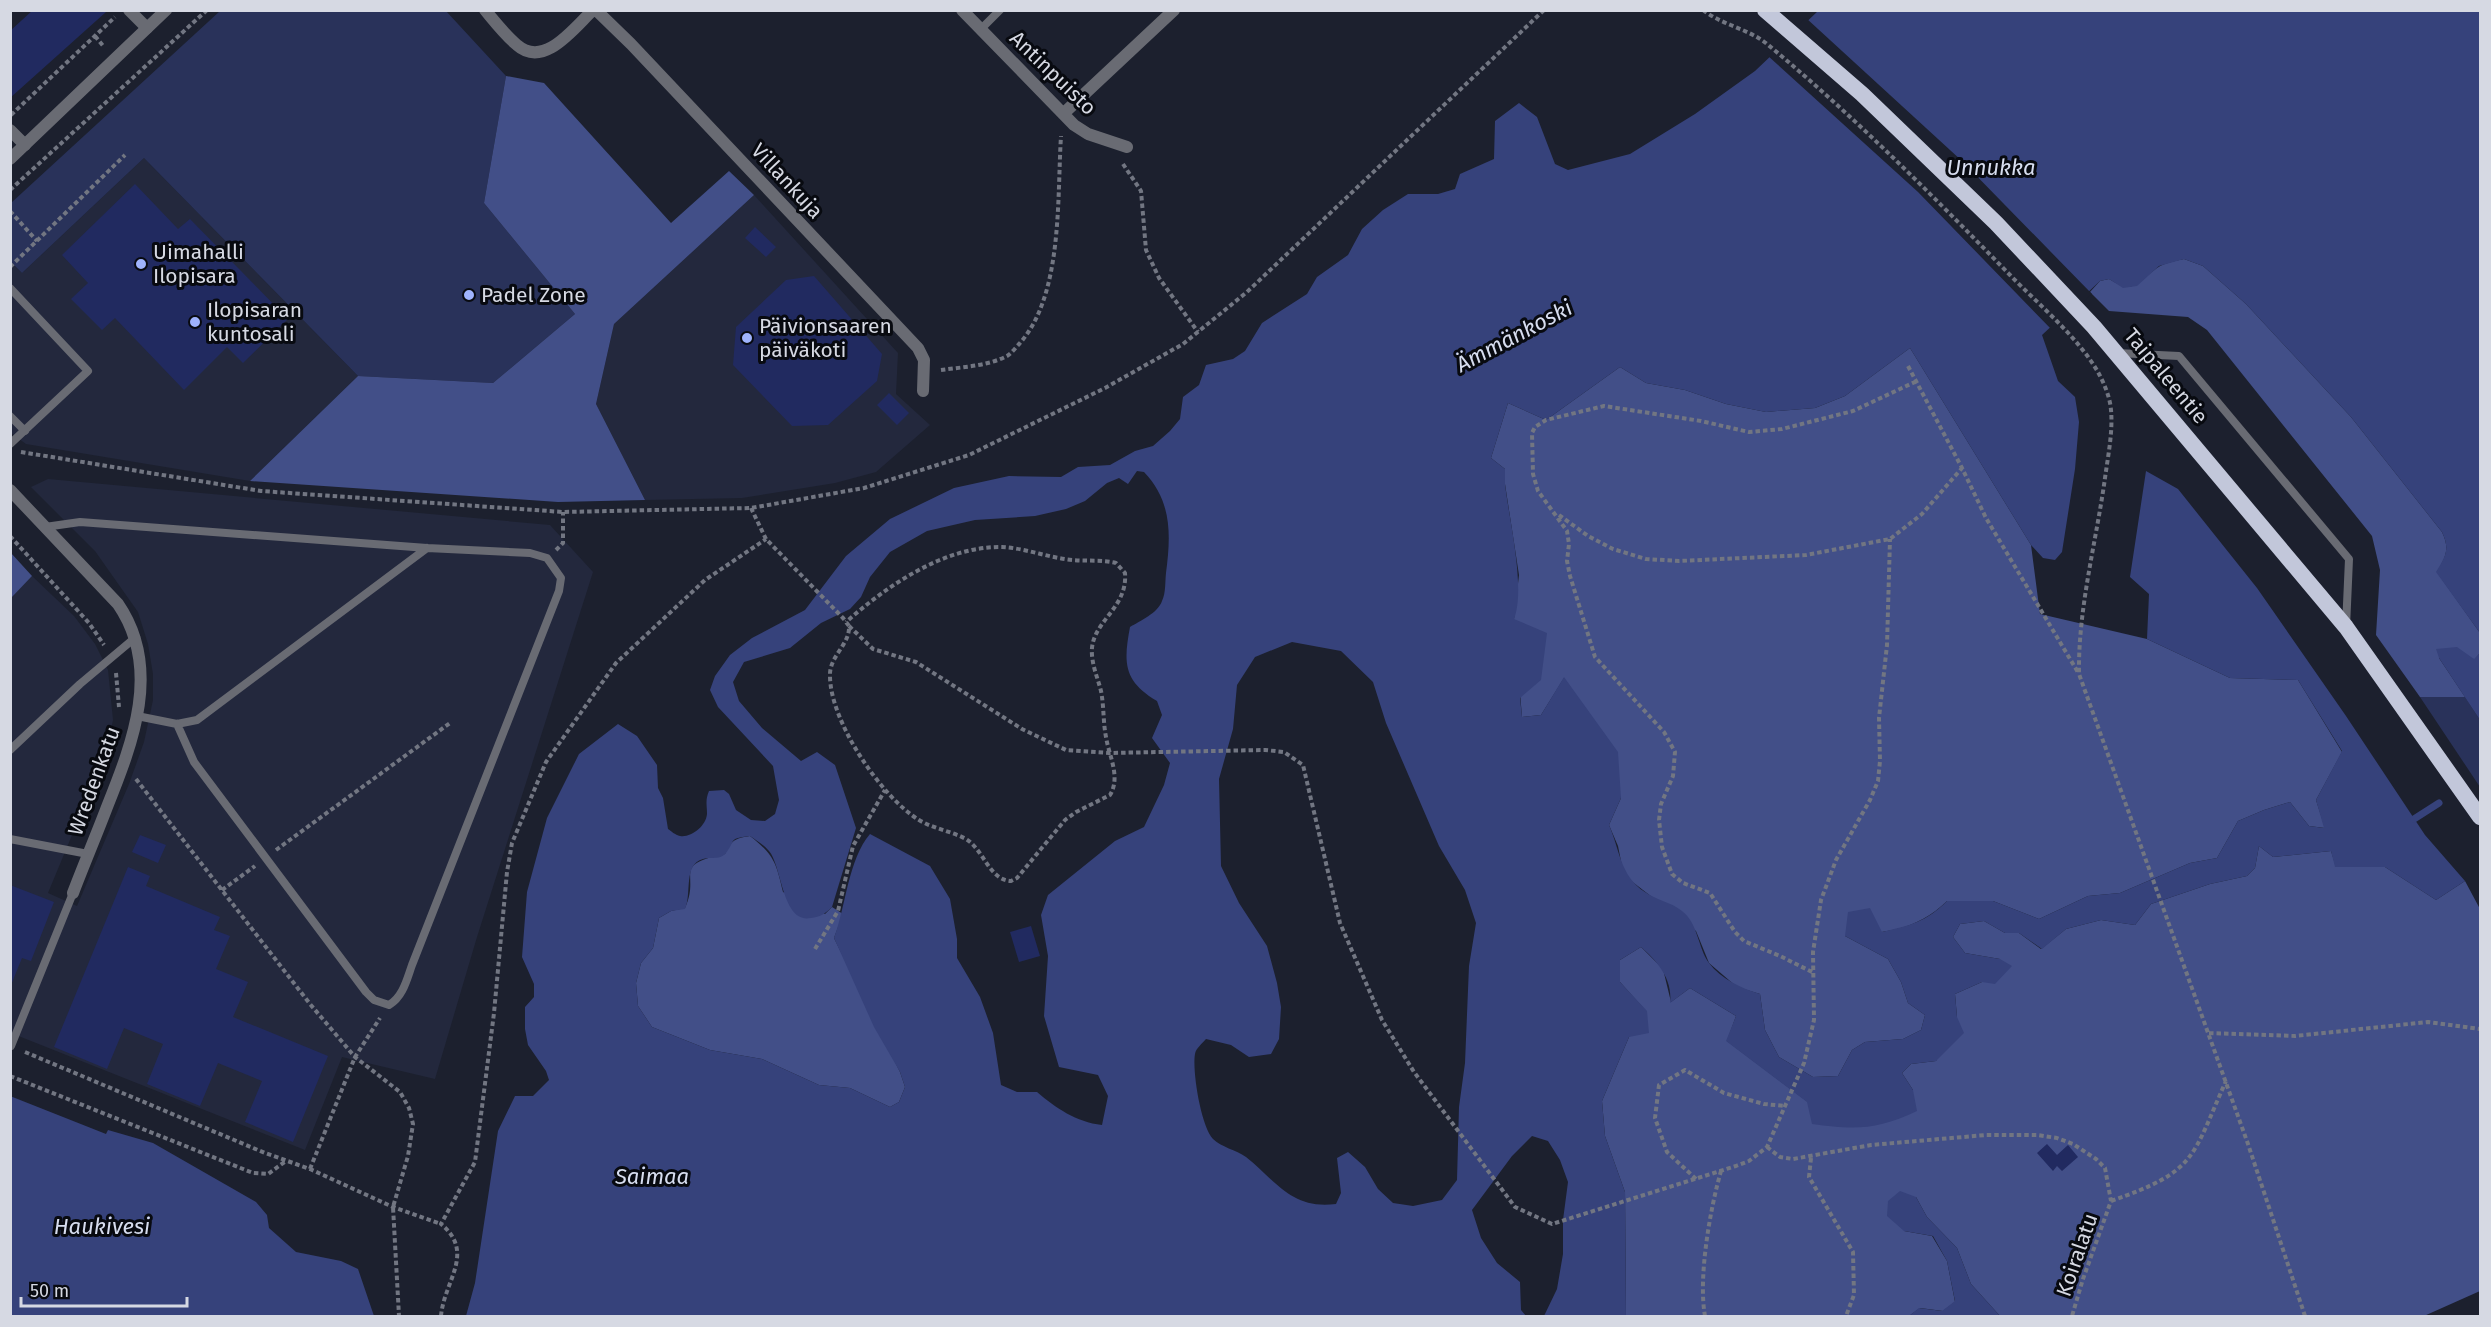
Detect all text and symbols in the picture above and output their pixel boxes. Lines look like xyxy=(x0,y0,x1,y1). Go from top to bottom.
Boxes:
street label: Antinpuisto xyxy=(1004,25,1102,121)
street label: Villankuja xyxy=(746,138,828,224)
water label: Unnukka xyxy=(1946,154,2036,181)
place label: Uimahalli Ilopisara xyxy=(153,239,244,289)
marker: Uimahalli Ilopisara xyxy=(134,257,148,271)
place label: Padel Zone xyxy=(481,282,586,308)
marker: Padel Zone xyxy=(462,288,476,302)
water label: Ämmänkoski xyxy=(1450,294,1577,378)
place label: Ilopisaran kuntosali xyxy=(207,297,302,347)
place label: Päivionsaaren päiväkoti xyxy=(759,313,892,363)
marker: Ilopisaran kuntosali xyxy=(188,315,202,329)
street label: Taipaleentie xyxy=(2118,323,2214,429)
marker: Päivionsaaren päiväkoti xyxy=(740,331,754,345)
street label: Wredenkatu xyxy=(62,723,126,839)
water label: Saimaa xyxy=(614,1163,689,1190)
street label: Koiralatu xyxy=(2051,1210,2103,1300)
water label: Haukivesi xyxy=(54,1213,150,1240)
scale bar xyxy=(21,1270,188,1308)
text: 50 m xyxy=(30,1280,69,1302)

